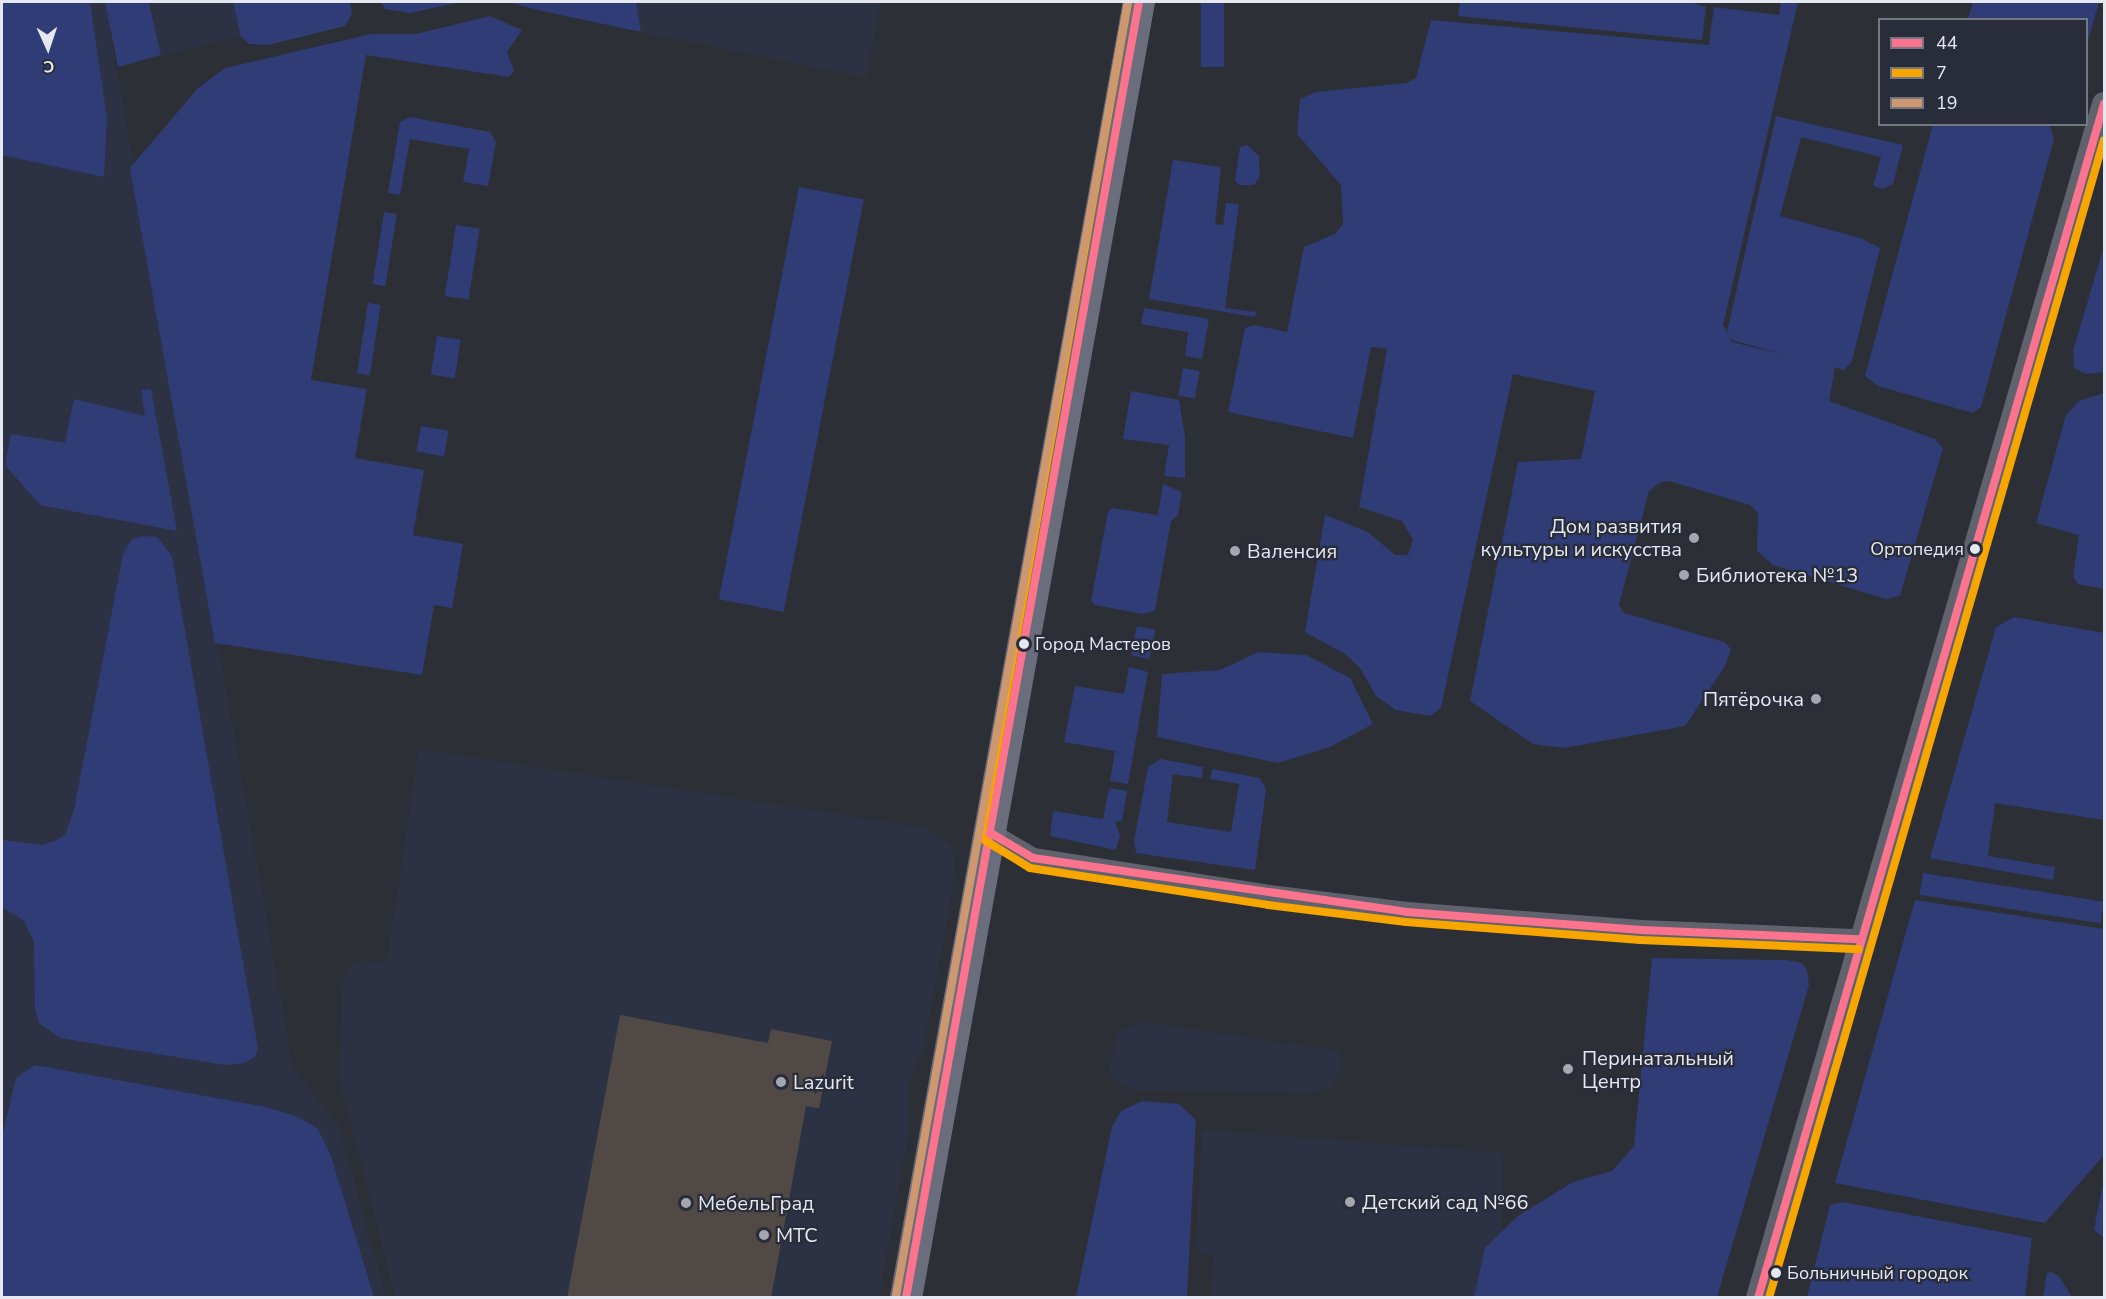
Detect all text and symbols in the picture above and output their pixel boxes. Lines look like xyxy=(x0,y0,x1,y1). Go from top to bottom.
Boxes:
north arrow xyxy=(18,18,78,78)
legend xyxy=(1878,18,2088,126)
text: 44 xyxy=(1936,31,1958,55)
text: С xyxy=(43,55,55,77)
text: 7 xyxy=(1936,61,1947,85)
text: 19 xyxy=(1936,91,1958,115)
place label: Дом развития культуры и искусства xyxy=(1481,514,1682,561)
marker: Дом развития культуры и искусства xyxy=(1687,531,1701,545)
place label: Ортопедия xyxy=(1870,538,1964,560)
place label: Валенсия xyxy=(1247,539,1337,563)
marker: Ортопедия xyxy=(1969,543,1981,555)
marker: Валенсия xyxy=(1228,544,1242,558)
place label: Библиотека №13 xyxy=(1696,563,1858,587)
marker: Библиотека №13 xyxy=(1677,568,1691,582)
place label: Город Мастеров xyxy=(1035,633,1171,655)
marker: Город Мастеров xyxy=(1018,638,1030,650)
place label: Пятёрочка xyxy=(1703,687,1804,711)
marker: Пятёрочка xyxy=(1809,692,1823,706)
place label: Перинатальный Центр xyxy=(1582,1046,1734,1093)
marker: Перинатальный Центр xyxy=(1559,1060,1577,1078)
place label: Lazurit xyxy=(793,1070,854,1094)
marker: Lazurit xyxy=(774,1075,788,1089)
place label: Детский сад №66 xyxy=(1362,1190,1529,1214)
place label: МебельГрад xyxy=(698,1191,814,1215)
marker: Детский сад №66 xyxy=(1343,1195,1357,1209)
marker: МебельГрад xyxy=(679,1196,693,1210)
place label: МТС xyxy=(776,1223,818,1247)
marker: МТС xyxy=(757,1228,771,1242)
place label: Больничный городок xyxy=(1787,1262,1968,1284)
marker: Больничный городок xyxy=(1770,1267,1782,1279)

